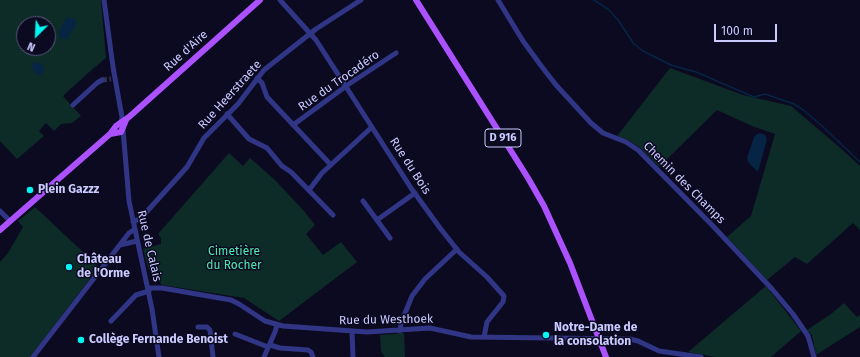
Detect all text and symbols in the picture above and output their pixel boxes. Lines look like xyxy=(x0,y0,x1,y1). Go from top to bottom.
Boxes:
north arrow xyxy=(16,16,56,56)
scale bar xyxy=(716,16,779,42)
text: 100 m xyxy=(721,24,753,38)
street label: Rue d'Aire xyxy=(161,27,211,75)
text: N xyxy=(25,39,37,54)
street label: Rue du Trocadéro xyxy=(296,48,382,114)
street label: Rue Heerstraete xyxy=(195,58,265,132)
road number: D 916 xyxy=(485,129,521,147)
street label: Rue du Bois xyxy=(386,135,434,197)
street label: Chemin des Champs xyxy=(640,139,728,227)
place label: Plein Gazzz xyxy=(38,183,99,197)
marker: Plein Gazzz xyxy=(25,185,35,195)
street label: Rue de Calais xyxy=(134,209,164,283)
park label: Cimetière du Rocher xyxy=(206,245,262,273)
place label: Château de l'Orme xyxy=(77,253,130,281)
marker: Château de l'Orme xyxy=(64,262,74,272)
street label: Rue du Westhoek xyxy=(339,312,433,328)
place label: Notre-Dame de la consolation xyxy=(554,321,637,349)
marker: Notre-Dame de la consolation xyxy=(541,330,551,340)
place label: Collège Fernande Benoist xyxy=(89,333,228,347)
marker: Collège Fernande Benoist xyxy=(76,335,86,345)

